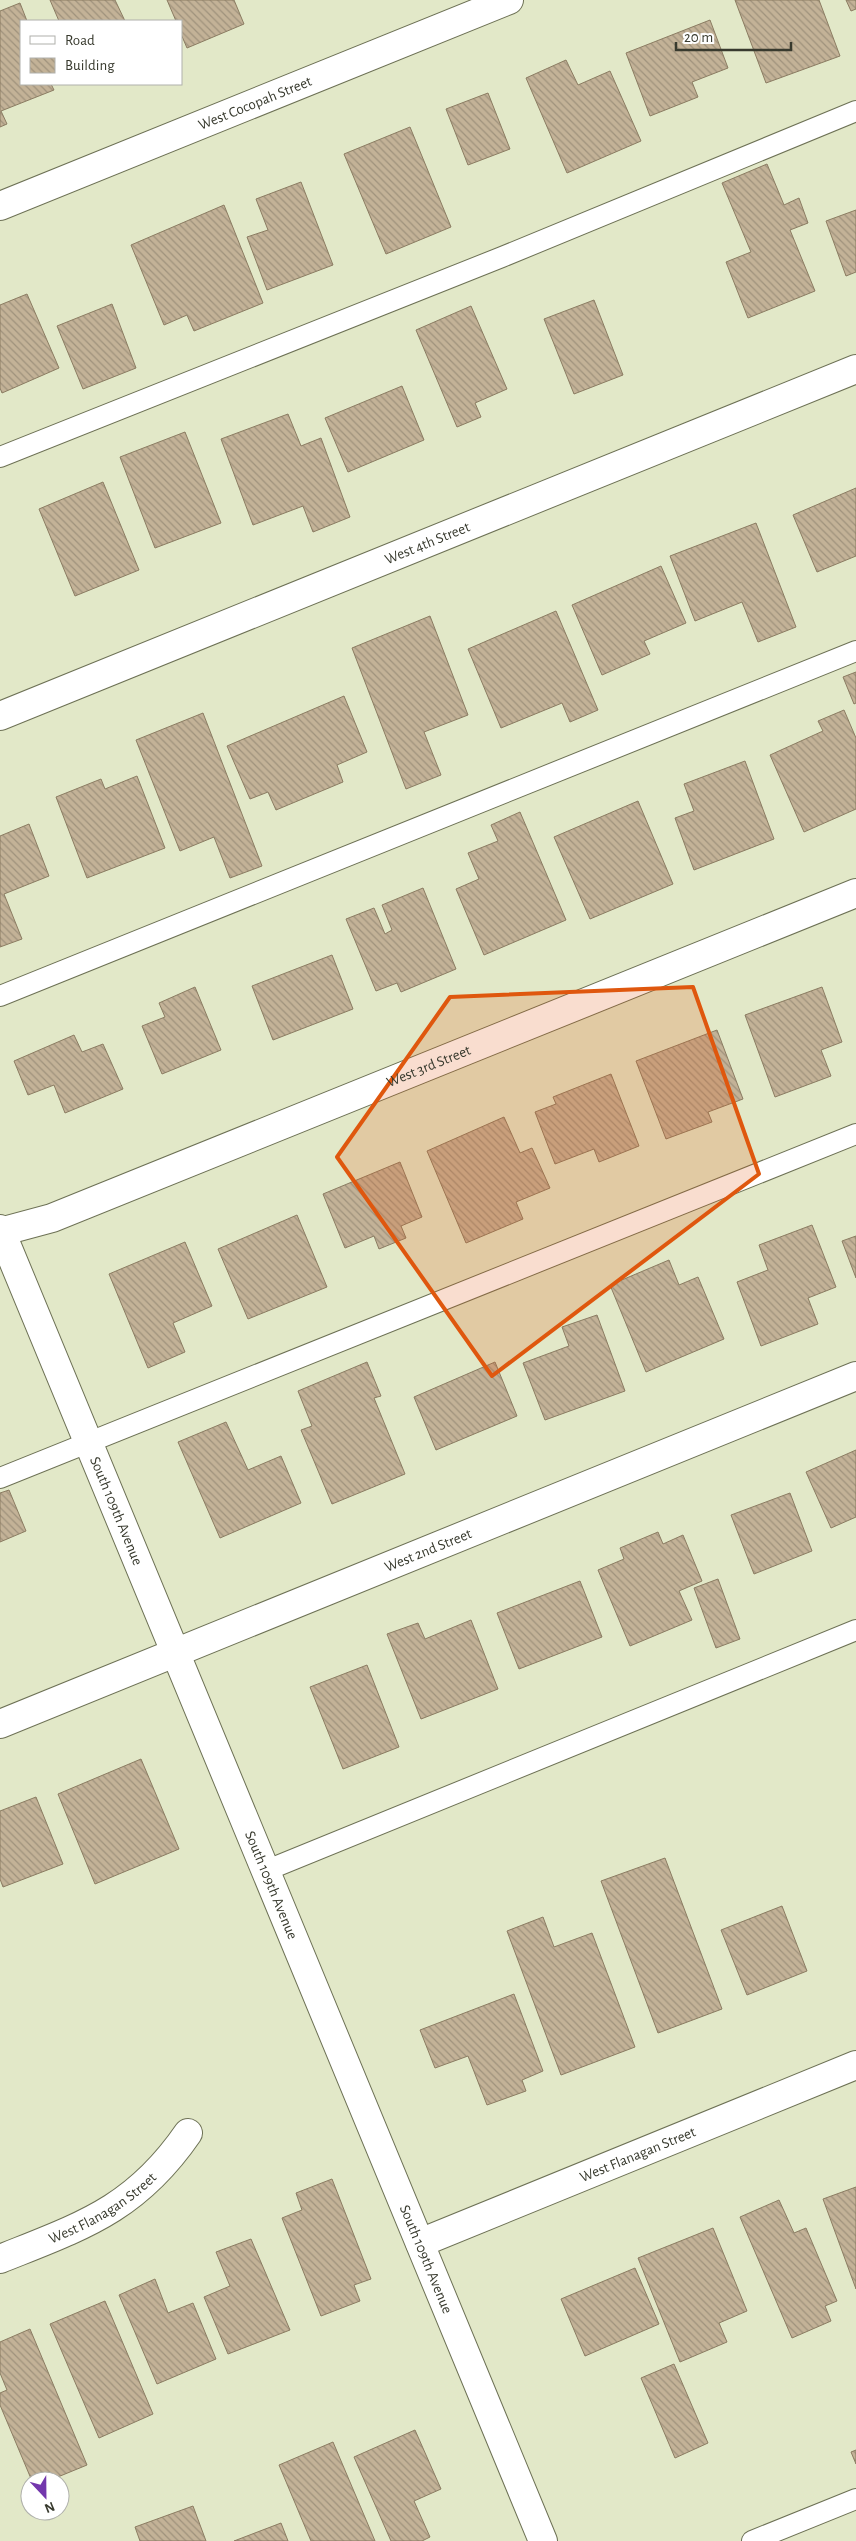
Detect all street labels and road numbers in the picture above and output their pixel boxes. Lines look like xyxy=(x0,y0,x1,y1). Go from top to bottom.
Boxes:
street label: West Cocopah Street xyxy=(196,74,314,133)
street label: West 4th Street xyxy=(383,519,472,567)
street label: West 3rd Street xyxy=(385,1043,473,1090)
street label: South 109th Avenue xyxy=(87,1455,145,1568)
street label: West 2nd Street xyxy=(382,1526,474,1575)
street label: South 109th Avenue xyxy=(242,1829,300,1942)
street label: West Flanagan Street xyxy=(578,2124,698,2185)
street label: West Flanagan Street xyxy=(47,2170,160,2247)
street label: South 109th Avenue xyxy=(397,2203,455,2316)

